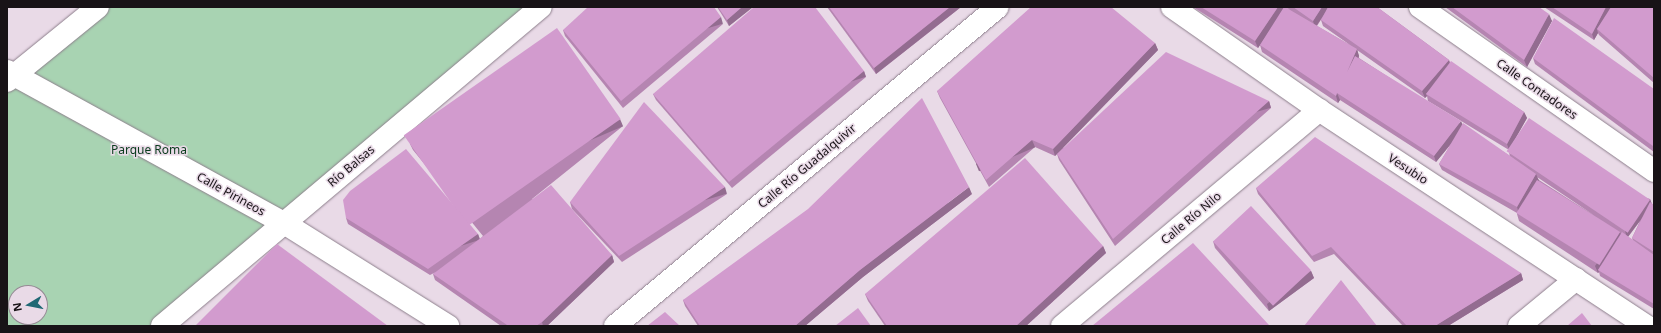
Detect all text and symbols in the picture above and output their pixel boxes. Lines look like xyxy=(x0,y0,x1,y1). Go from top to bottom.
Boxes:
street label: Calle Contadores xyxy=(1494,56,1580,122)
street label: Calle Río Guadalquivir xyxy=(755,121,859,211)
street label: Río Balsas xyxy=(325,142,377,190)
park label: Parque Roma xyxy=(111,143,187,157)
street label: Vesubio xyxy=(1385,151,1431,187)
street label: Calle Pirineos xyxy=(194,169,268,219)
street label: Calle Río Nilo xyxy=(1158,189,1224,247)
north arrow xyxy=(8,285,48,325)
text: N xyxy=(9,301,25,313)

